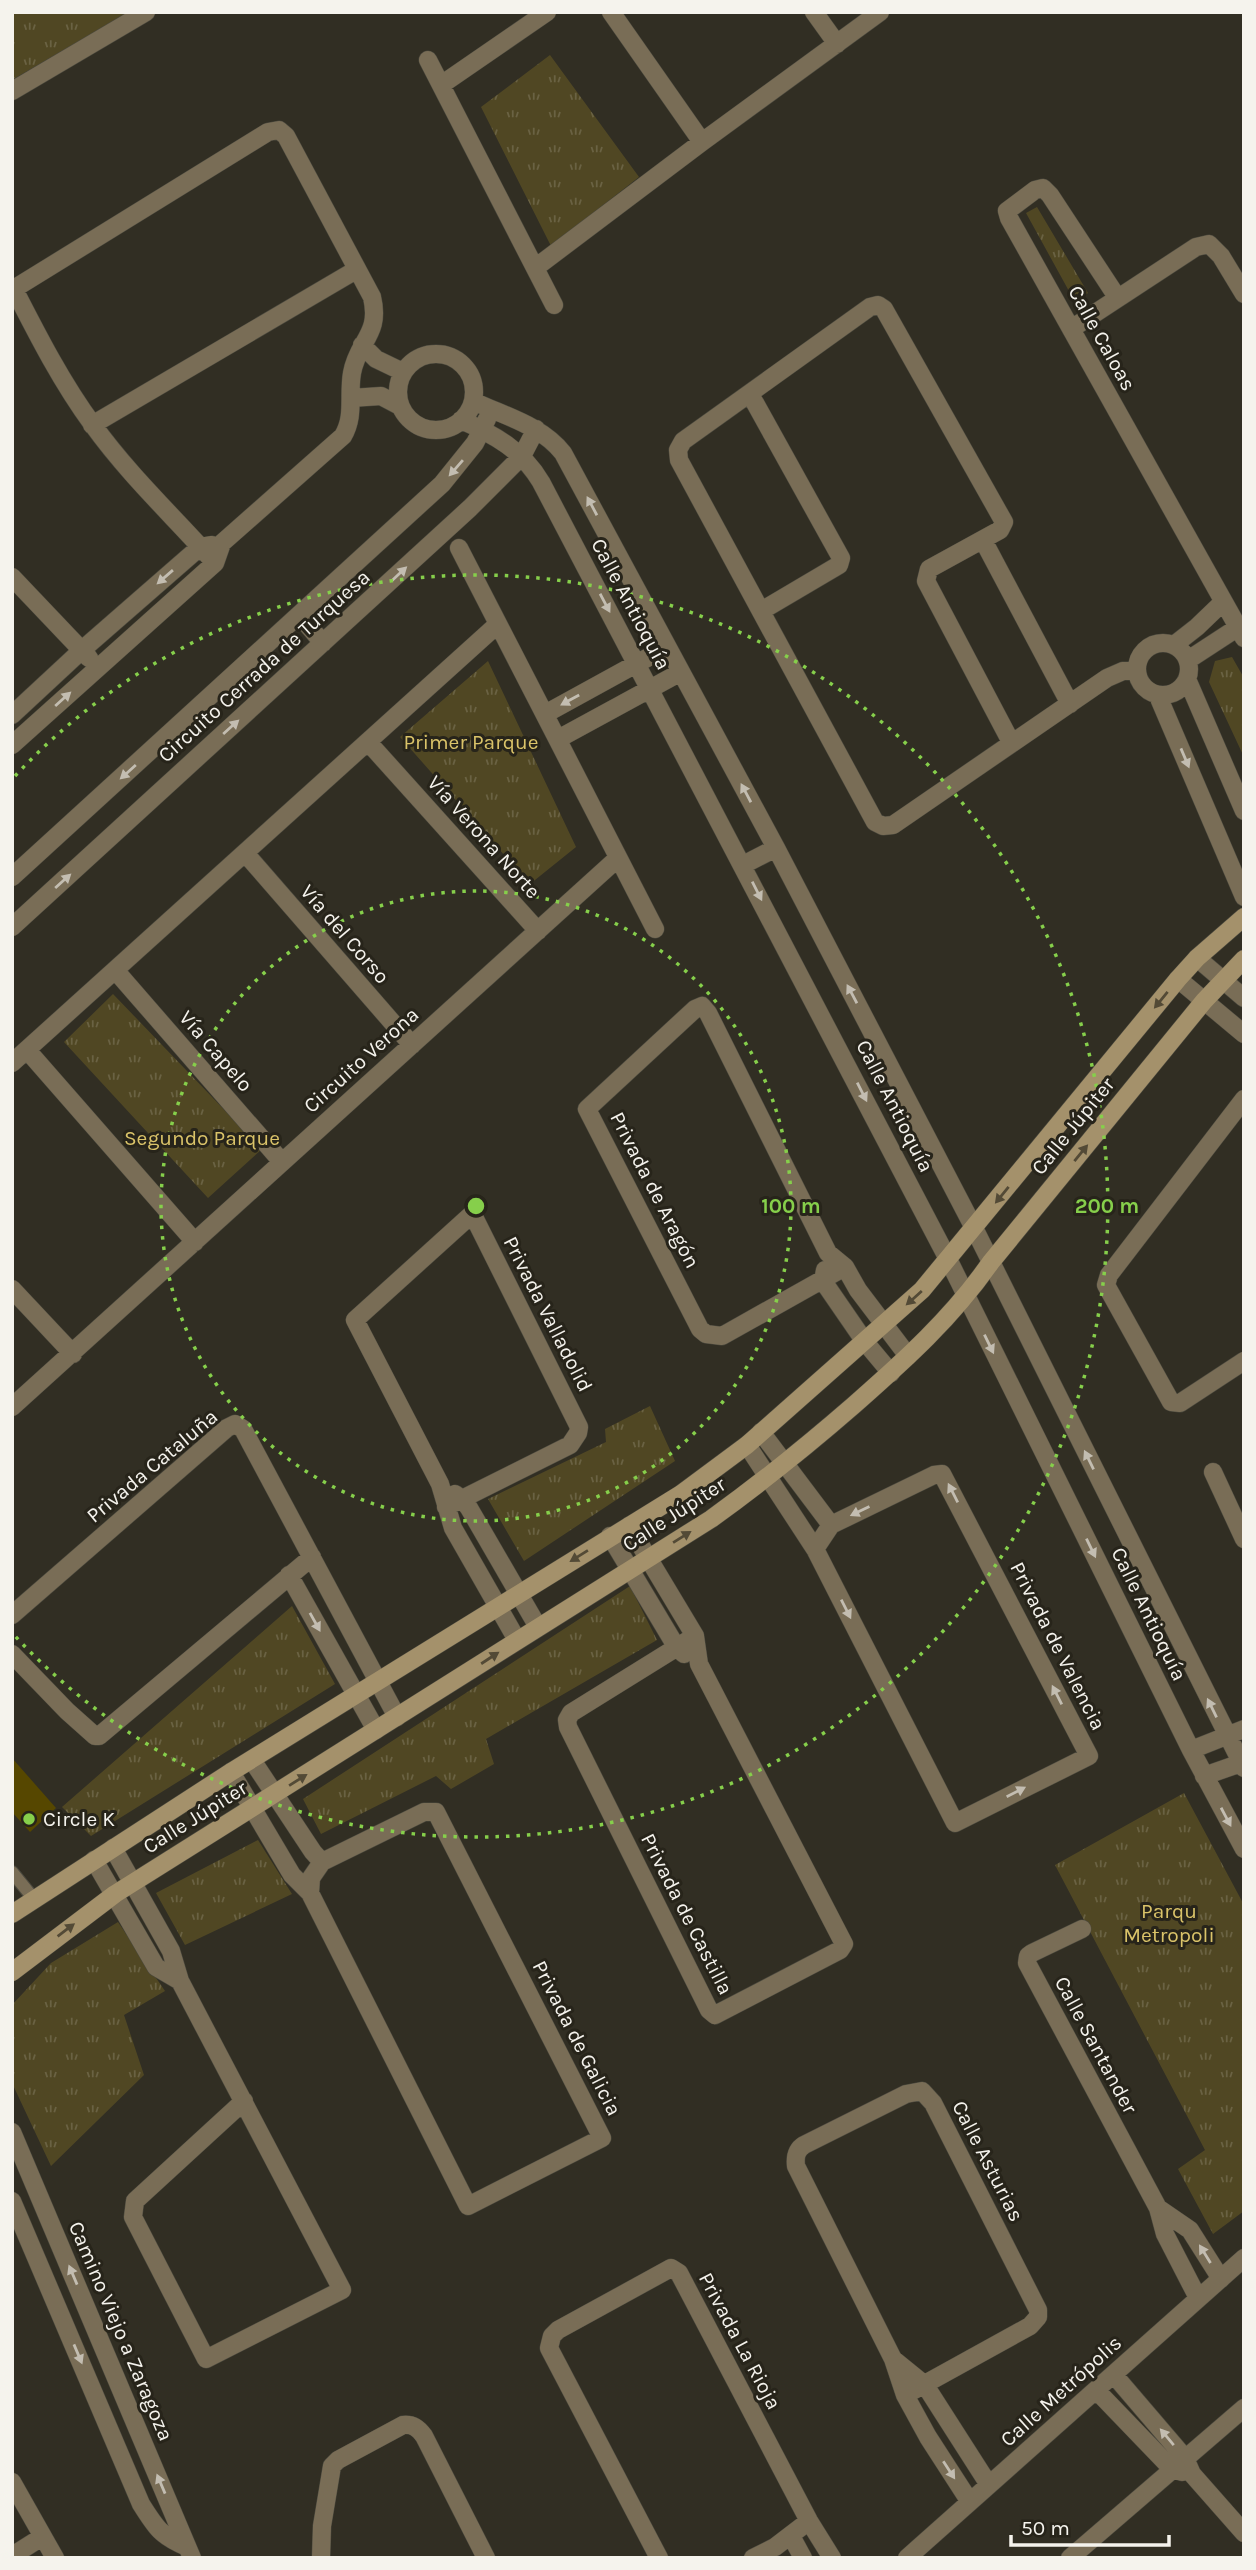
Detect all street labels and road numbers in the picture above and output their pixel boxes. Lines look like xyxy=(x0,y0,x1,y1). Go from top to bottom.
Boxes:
street label: Calle Caloas xyxy=(1063,281,1141,395)
street label: Calle Antioquía xyxy=(586,534,676,674)
street label: Circuito Cerrada de Turquesa xyxy=(153,565,375,767)
street label: Vía Verona Norte xyxy=(423,771,545,903)
street label: Vía del Corso xyxy=(296,880,394,988)
street label: Circuito Verona xyxy=(299,1002,423,1118)
street label: Vía Capelo xyxy=(174,1006,258,1096)
street label: Calle Antioquía xyxy=(851,1036,939,1176)
street label: Calle Júpiter xyxy=(1027,1072,1120,1179)
street label: Privada de Aragón xyxy=(605,1108,705,1272)
street label: Privada Valladolid xyxy=(498,1232,598,1396)
street label: Privada Cataluña xyxy=(82,1404,222,1528)
street label: Calle Júpiter xyxy=(618,1472,730,1556)
street label: Calle Antioquía xyxy=(1106,1544,1192,1684)
street label: Privada de Valencia xyxy=(1005,1558,1111,1734)
street label: Calle Júpiter xyxy=(139,1775,252,1858)
street label: Privada de Castilla xyxy=(636,1829,738,1999)
street label: Privada de Galicia xyxy=(528,1957,626,2119)
street label: Calle Santander xyxy=(1050,1972,1142,2118)
street label: Calle Asturias xyxy=(947,2097,1029,2225)
street label: Camino Viejo a Zaragoza xyxy=(64,2218,178,2444)
street label: Privada La Rioja xyxy=(694,2268,786,2414)
street label: Calle Metrópolis xyxy=(996,2330,1126,2452)

